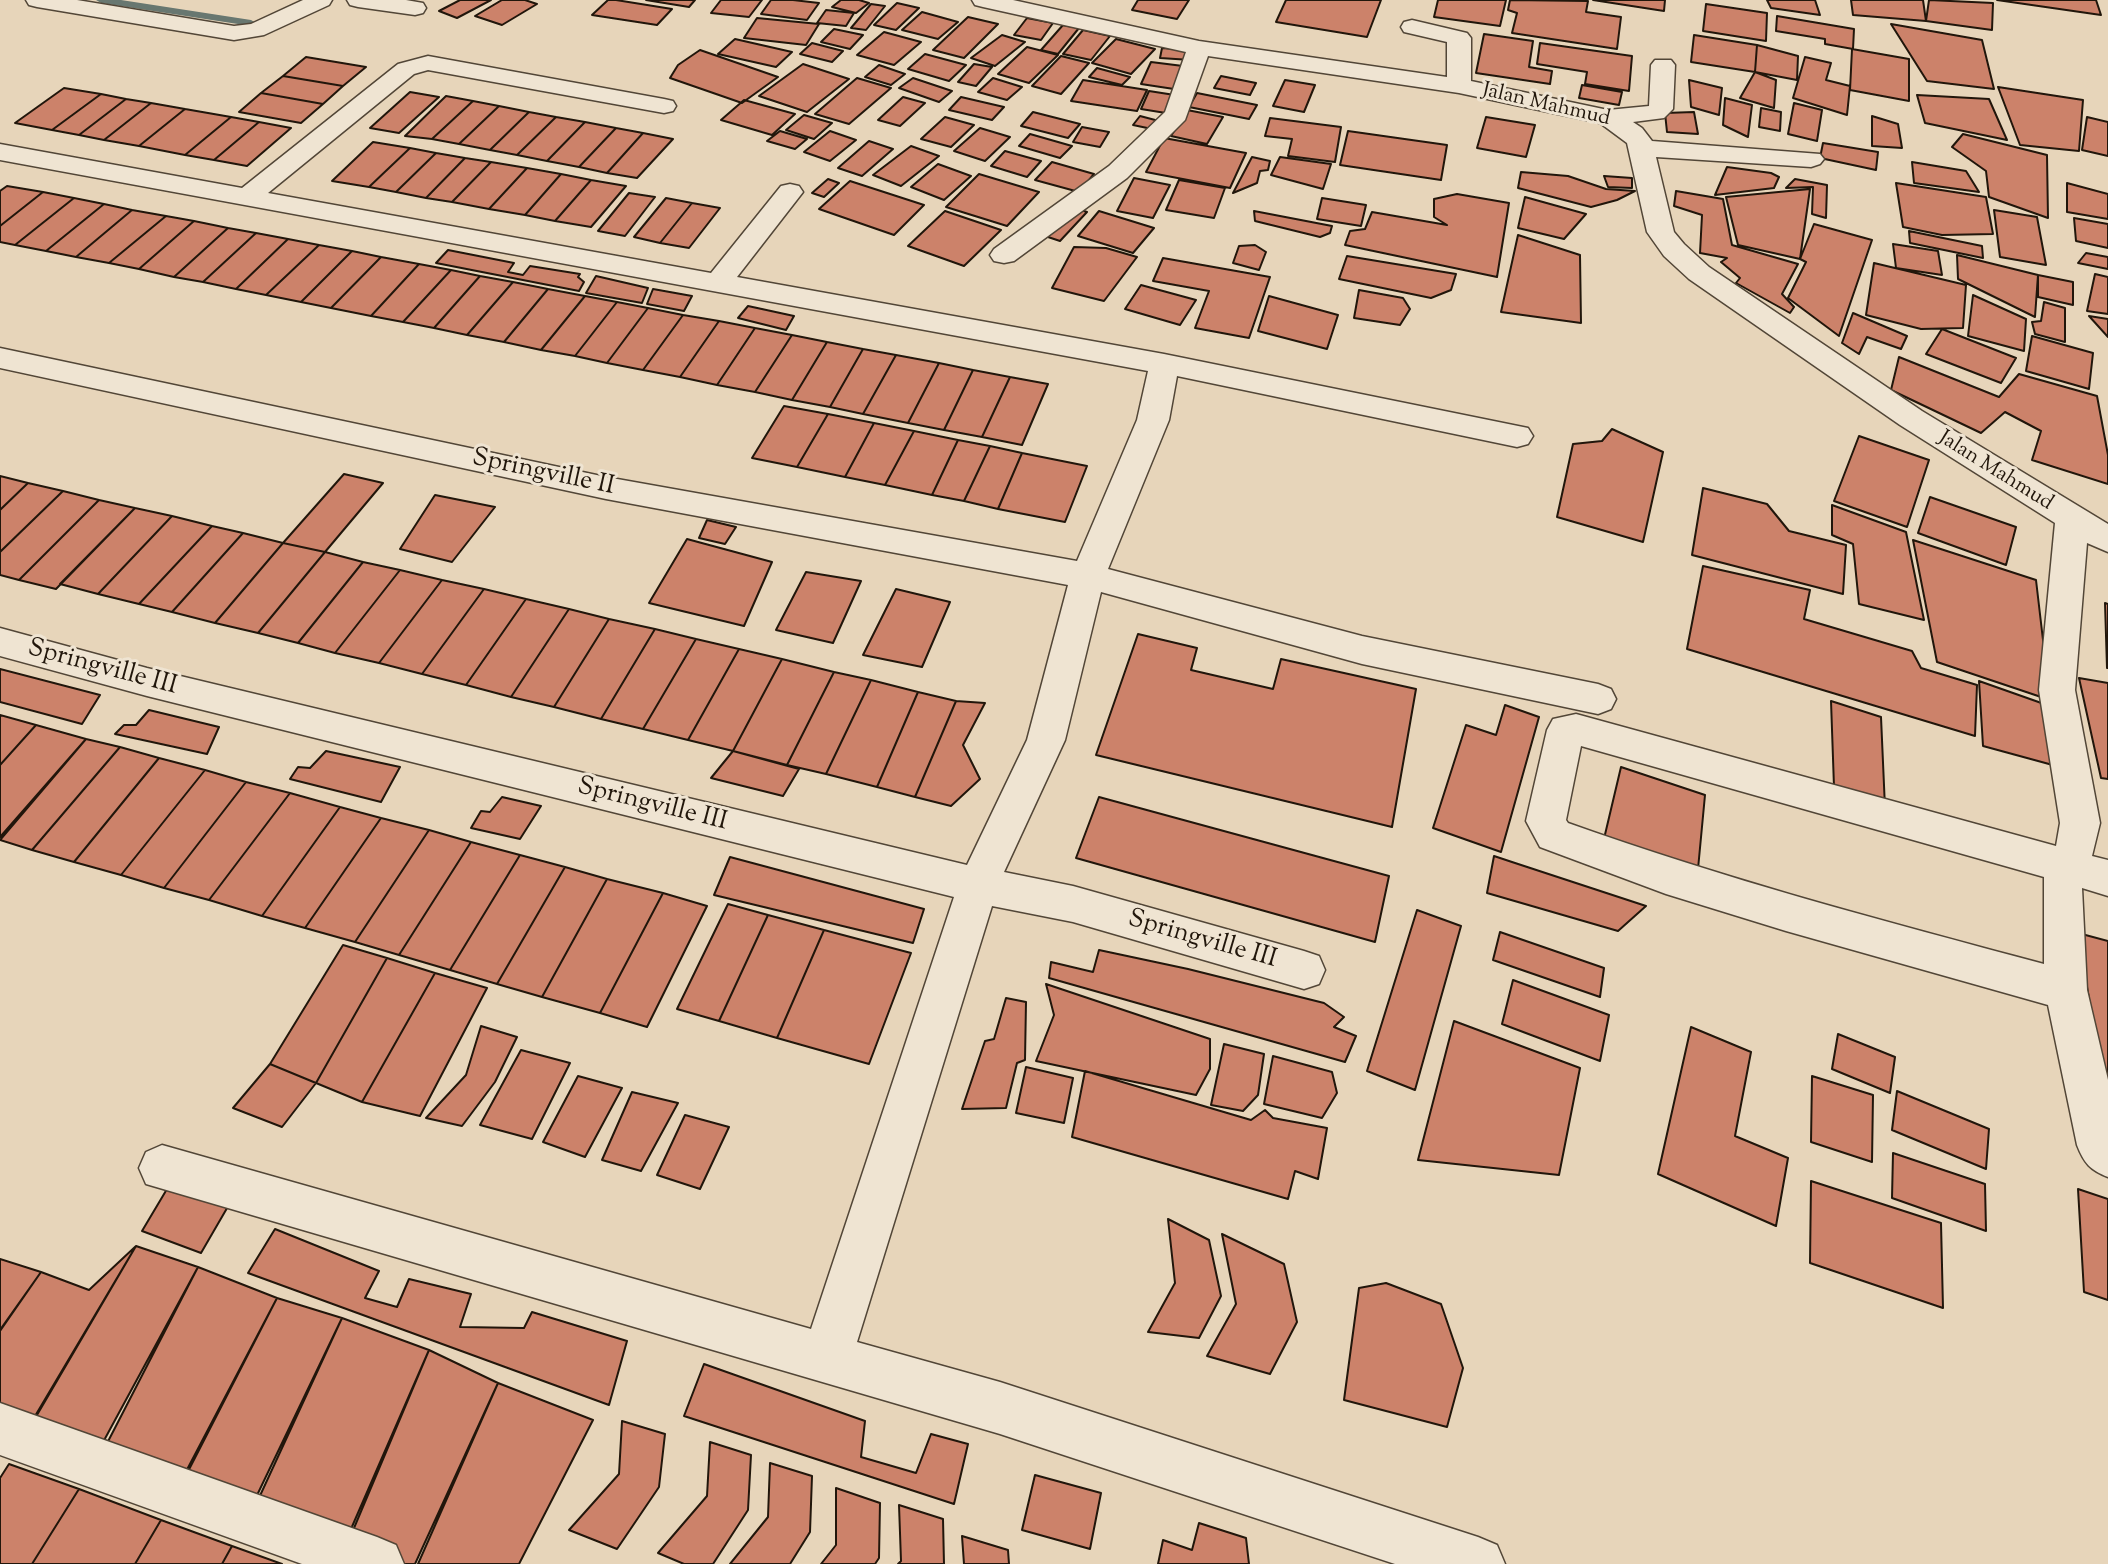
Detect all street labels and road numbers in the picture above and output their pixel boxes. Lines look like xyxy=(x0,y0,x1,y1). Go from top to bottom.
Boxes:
street label: Jalan Mahmud xyxy=(1480,79,1612,133)
street label: Jalan Mahmud xyxy=(1933,427,2057,517)
street label: Springville II xyxy=(469,444,617,504)
street label: Springville III xyxy=(24,634,180,704)
street label: Springville III xyxy=(574,772,730,840)
street label: Springville III xyxy=(1124,905,1280,977)

